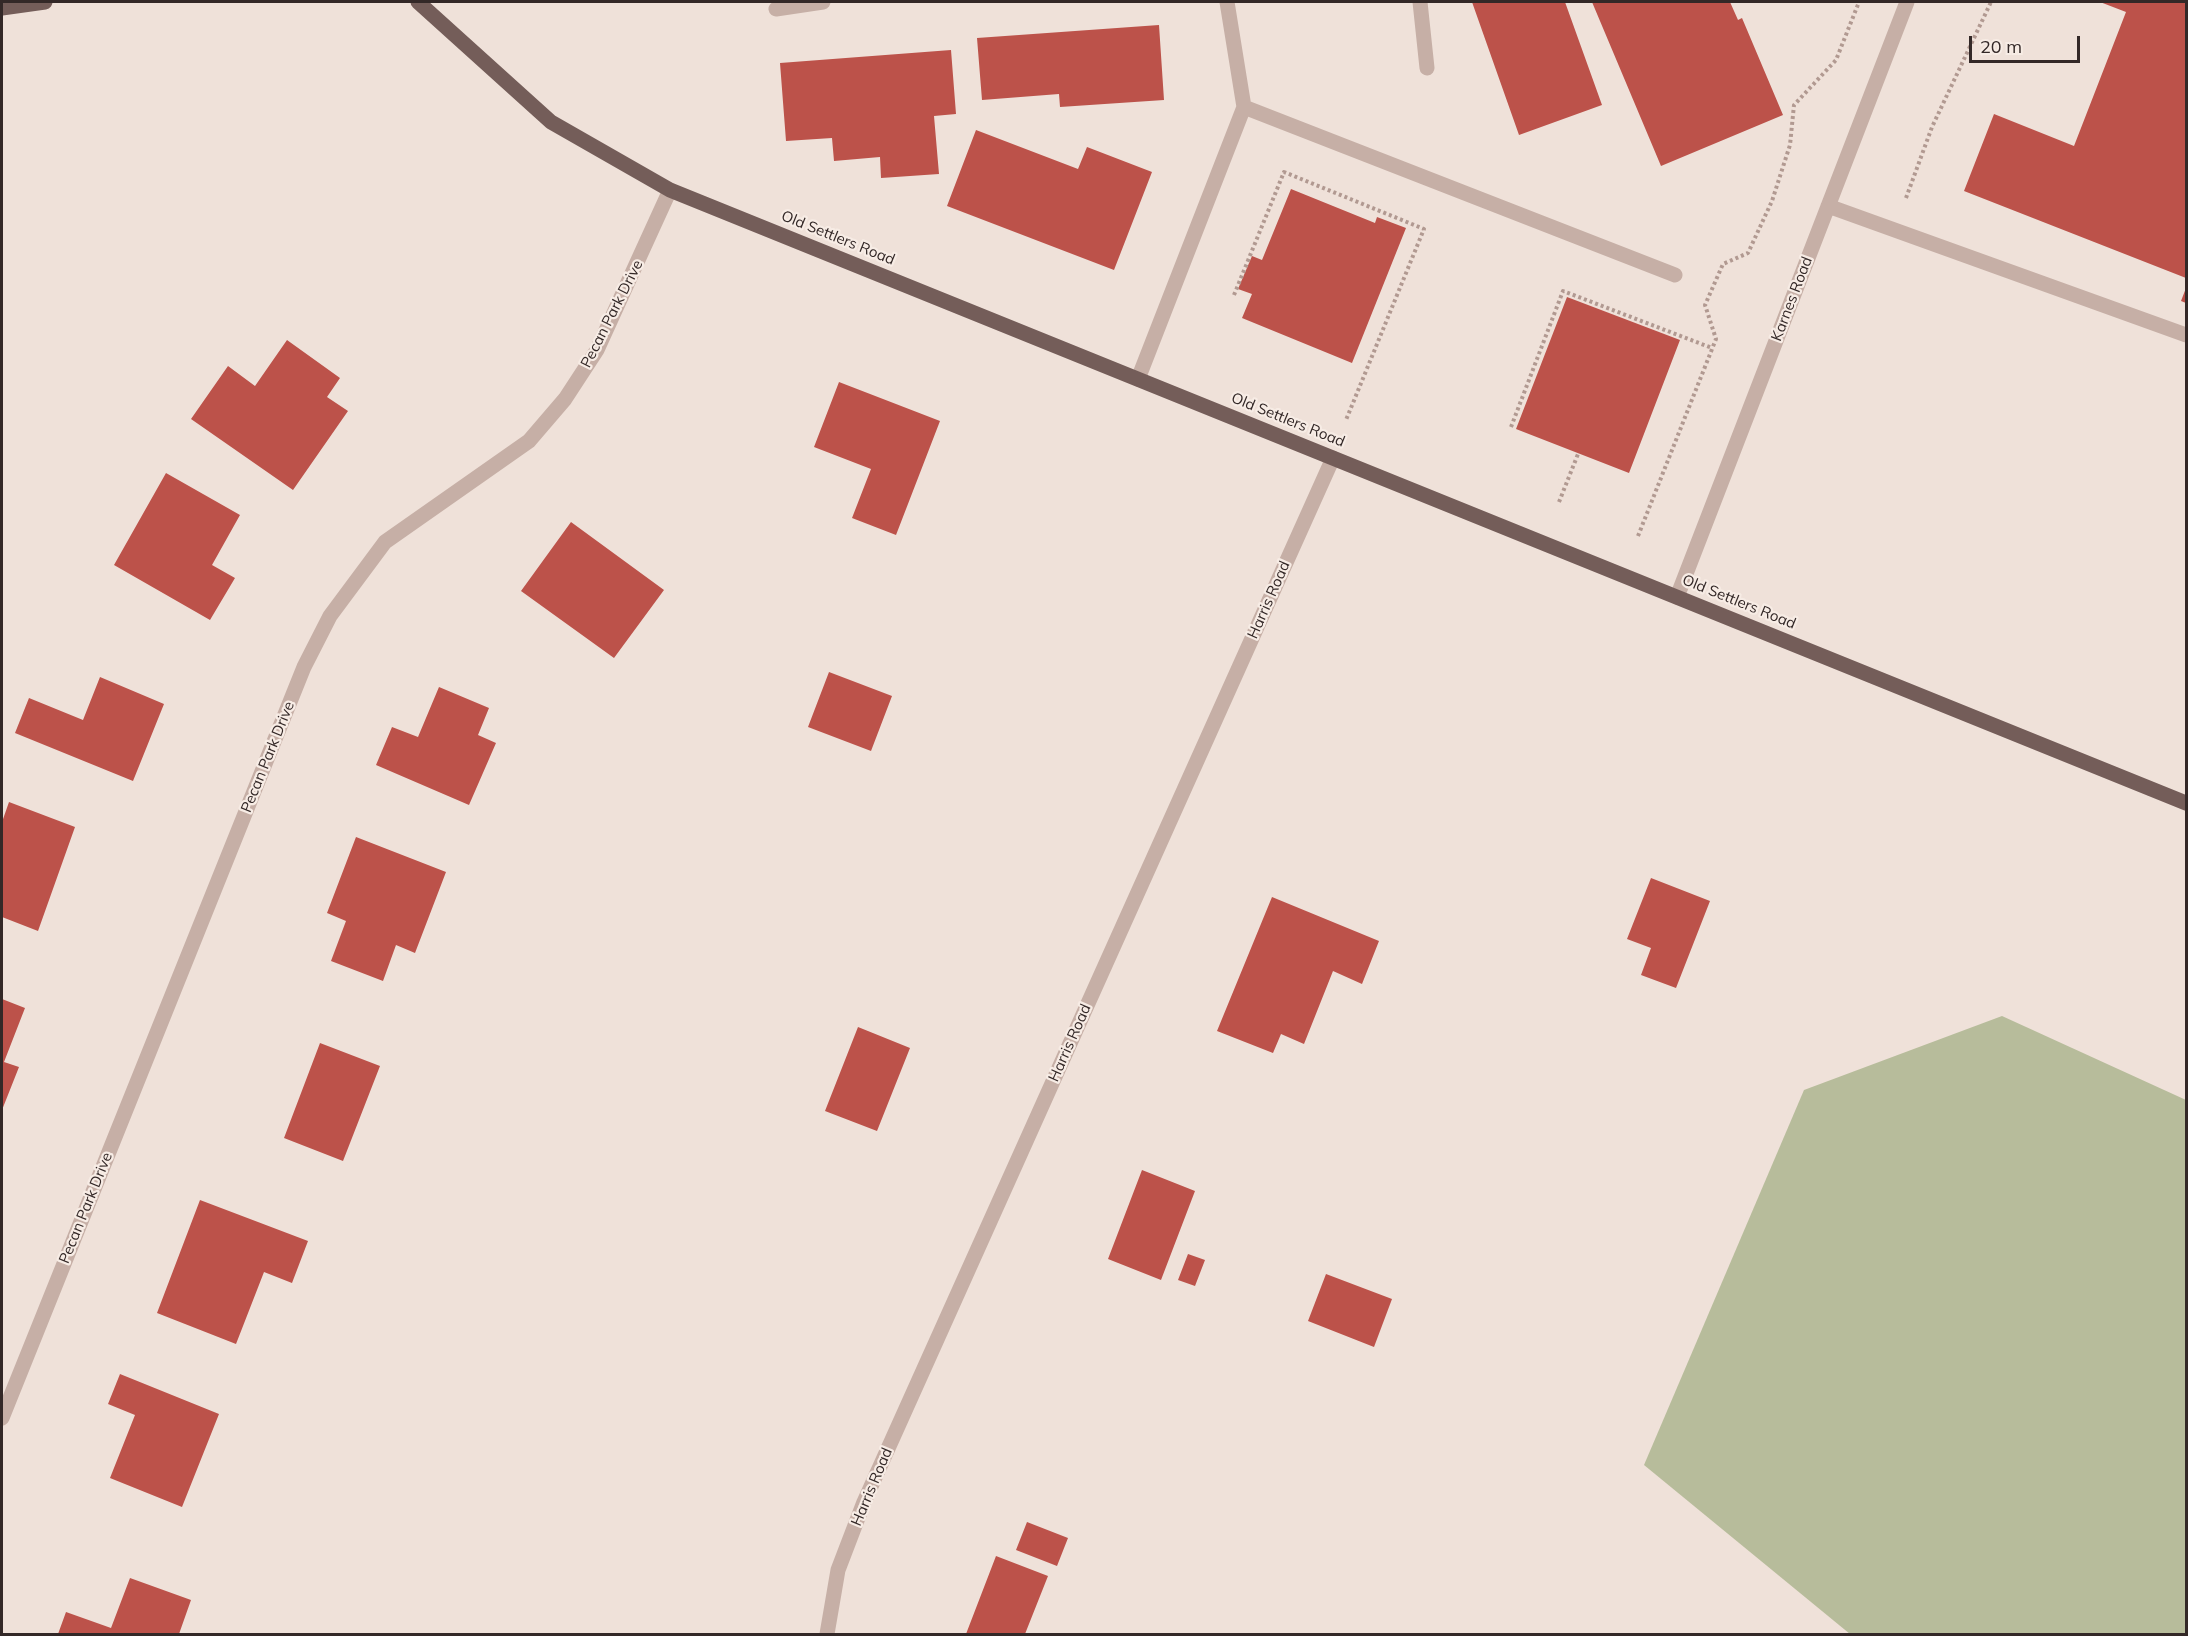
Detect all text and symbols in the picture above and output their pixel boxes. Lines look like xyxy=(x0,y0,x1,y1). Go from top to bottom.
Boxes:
scale bar xyxy=(1972,24,2083,62)
text: 20 m xyxy=(1980,35,2022,58)
street label: Old Settlers Road xyxy=(778,207,898,269)
street label: Karnes Road xyxy=(1768,254,1816,344)
street label: Pecan Park Drive xyxy=(577,257,647,371)
street label: Old Settlers Road xyxy=(1228,389,1348,451)
street label: Harris Road xyxy=(1244,558,1294,642)
street label: Old Settlers Road xyxy=(1679,571,1799,633)
street label: Pecan Park Drive xyxy=(237,699,299,815)
street label: Harris Road xyxy=(1045,1001,1095,1085)
street label: Pecan Park Drive xyxy=(55,1150,117,1266)
street label: Harris Road xyxy=(847,1445,897,1529)

